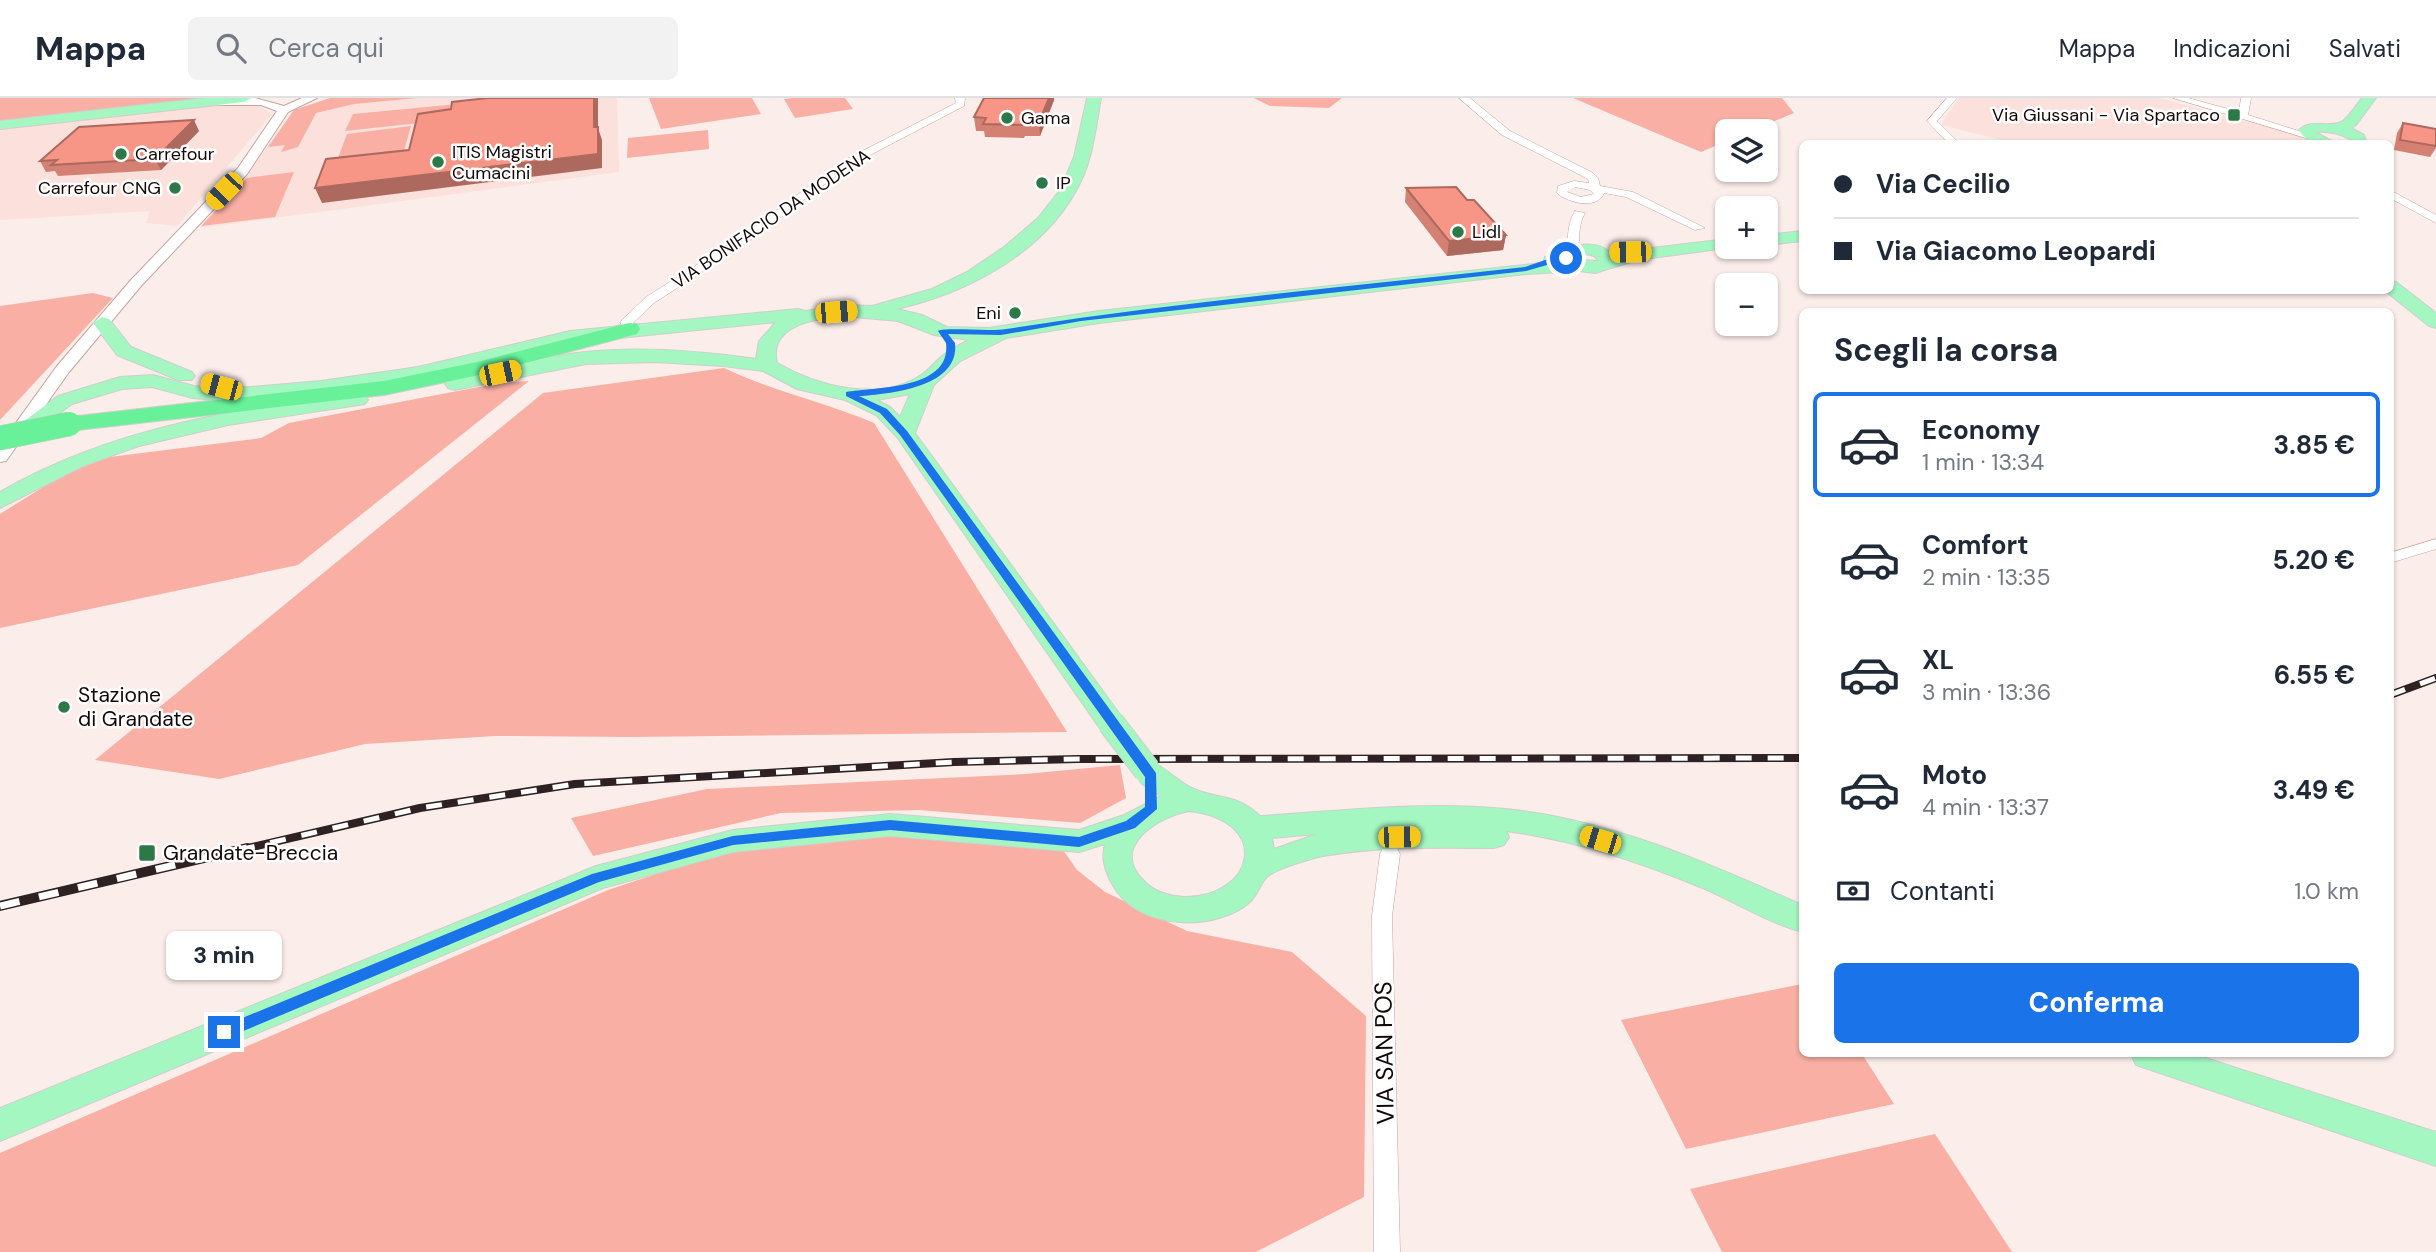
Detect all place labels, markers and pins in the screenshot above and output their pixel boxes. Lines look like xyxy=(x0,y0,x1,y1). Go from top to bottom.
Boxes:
place label: Via Giussani - Via Spartaco xyxy=(1992,103,2220,127)
place label: Gama xyxy=(1021,106,1070,130)
marker: Via Giussani - Via Spartaco xyxy=(2226,107,2242,123)
marker: Gama xyxy=(999,110,1015,126)
place label: ITIS Magistri Cumacini xyxy=(452,140,552,185)
place label: Carrefour xyxy=(135,142,215,166)
marker: Carrefour xyxy=(113,146,129,162)
marker: ITIS Magistri Cumacini xyxy=(430,154,446,170)
place label: IP xyxy=(1056,171,1071,195)
marker: IP xyxy=(1034,175,1050,191)
place label: Carrefour CNG xyxy=(38,176,161,200)
marker: Carrefour CNG xyxy=(167,180,183,196)
place label: Lidl xyxy=(1472,220,1501,244)
marker: Lidl xyxy=(1450,224,1466,240)
place label: Eni xyxy=(976,301,1001,325)
marker: Eni xyxy=(1007,305,1023,321)
place label: Stazione di Grandate xyxy=(78,681,193,733)
marker: Stazione di Grandate xyxy=(56,699,72,715)
place label: Grandate-Breccia xyxy=(163,839,338,867)
marker: Grandate-Breccia xyxy=(137,843,157,863)

